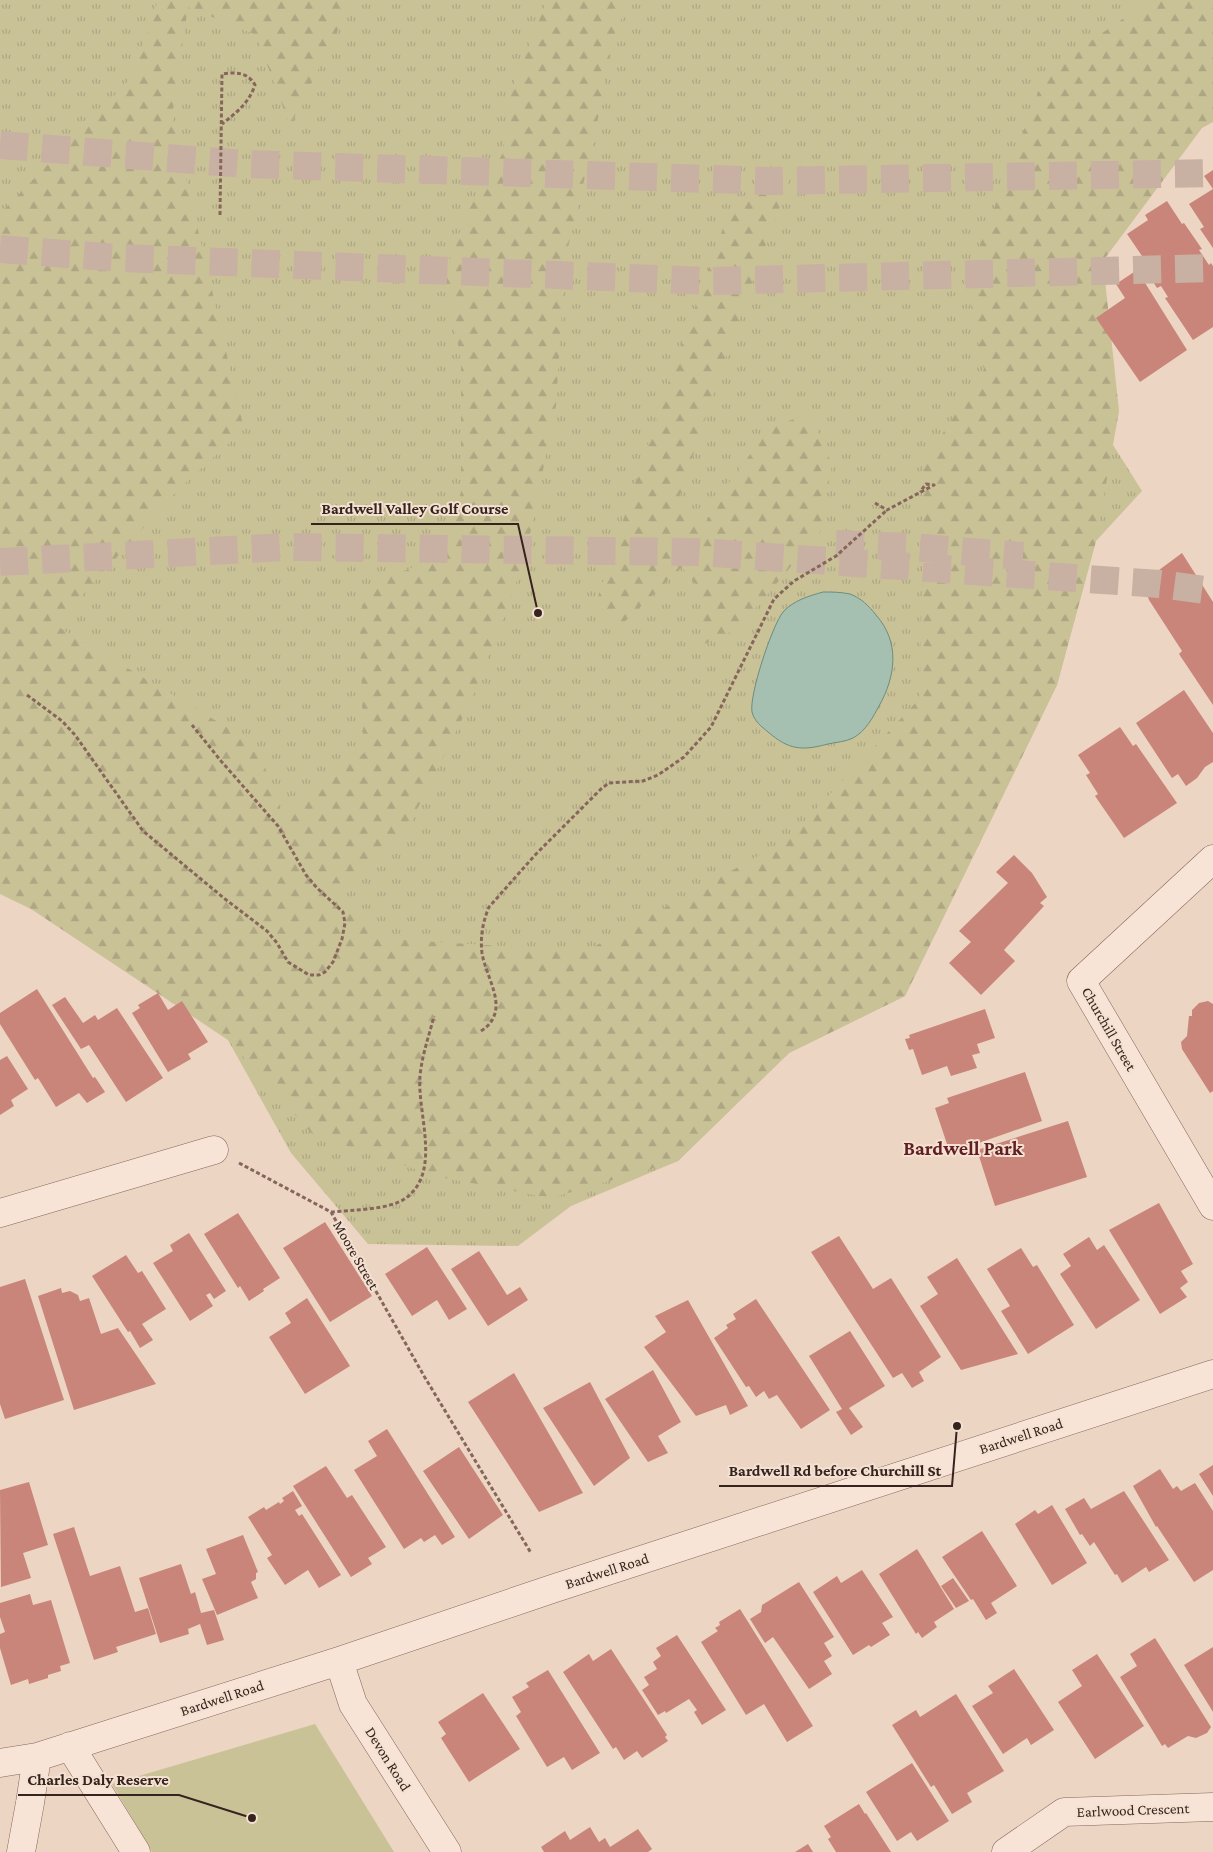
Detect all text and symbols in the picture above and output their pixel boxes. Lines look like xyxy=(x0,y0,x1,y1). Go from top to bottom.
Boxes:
callout: Bardwell Valley Golf Course xyxy=(311,493,518,524)
text: Bardwell Valley Golf Course xyxy=(321,500,509,517)
street label: Churchill Street xyxy=(1079,984,1140,1075)
district label: Bardwell Park xyxy=(903,1137,1024,1159)
street label: Moore Street xyxy=(330,1218,383,1293)
street label: Bardwell Road xyxy=(977,1415,1065,1457)
callout: Bardwell Rd before Churchill St xyxy=(719,1455,952,1486)
text: Bardwell Rd before Churchill St xyxy=(729,1462,942,1479)
street label: Bardwell Road xyxy=(563,1550,651,1592)
street label: Bardwell Road xyxy=(178,1677,266,1719)
street label: Devon Road xyxy=(362,1724,414,1794)
callout: Charles Daly Reserve xyxy=(18,1764,179,1795)
text: Charles Daly Reserve xyxy=(27,1771,169,1788)
street label: Earlwood Crescent xyxy=(1076,1800,1191,1820)

